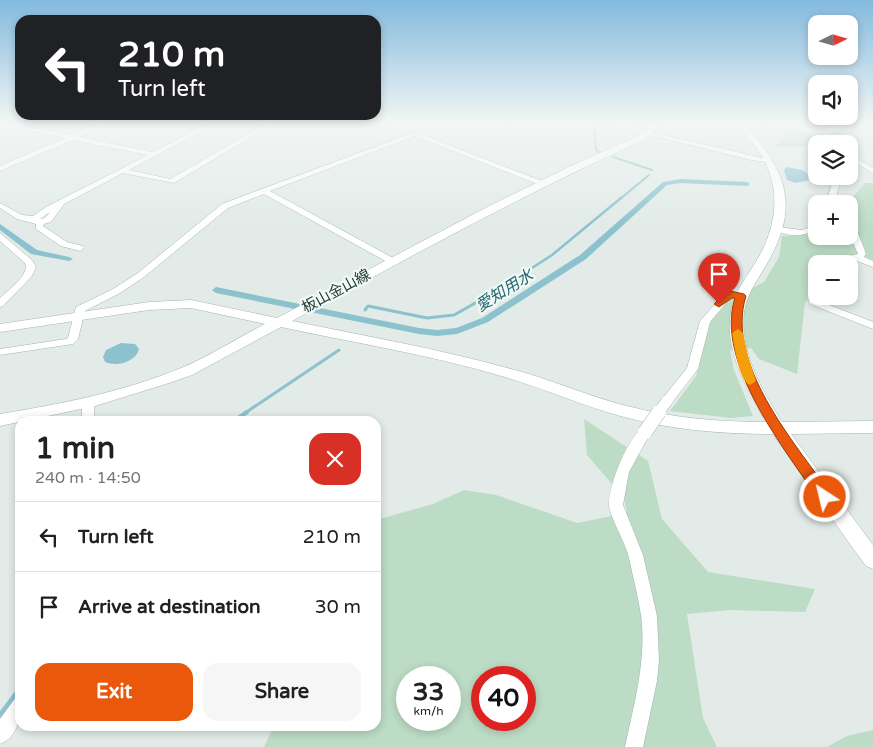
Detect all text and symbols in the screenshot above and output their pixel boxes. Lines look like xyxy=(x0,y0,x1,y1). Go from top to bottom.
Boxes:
north arrow xyxy=(808,15,858,65)
map controls xyxy=(808,15,858,305)
text: 210 m xyxy=(118,34,225,76)
icon: left xyxy=(35,35,100,100)
button: sound xyxy=(808,75,858,125)
text: Turn left xyxy=(118,76,206,102)
button: layers xyxy=(808,135,858,185)
button: + xyxy=(808,195,858,245)
pin xyxy=(698,253,740,304)
button: − xyxy=(808,255,858,305)
icon: arrive xyxy=(705,260,733,288)
water label: 愛知用水 xyxy=(472,264,539,316)
street label: 板山金山線 xyxy=(299,265,373,317)
text: 1 min xyxy=(35,430,115,467)
button: close xyxy=(309,433,361,485)
text: 240 m · 14:50 xyxy=(35,468,141,488)
position arrow xyxy=(798,470,850,522)
icon: left xyxy=(35,523,63,551)
text: Turn left xyxy=(78,526,154,548)
text: 210 m xyxy=(303,526,361,548)
icon: arrive xyxy=(35,593,63,621)
text: Arrive at destination xyxy=(78,596,261,618)
text: 30 m xyxy=(315,596,361,618)
button: Exit xyxy=(35,663,193,721)
button: Share xyxy=(203,663,361,721)
speed limit sign: 40 xyxy=(471,666,536,731)
text: 33 xyxy=(413,677,444,707)
text: km/h xyxy=(413,704,444,718)

